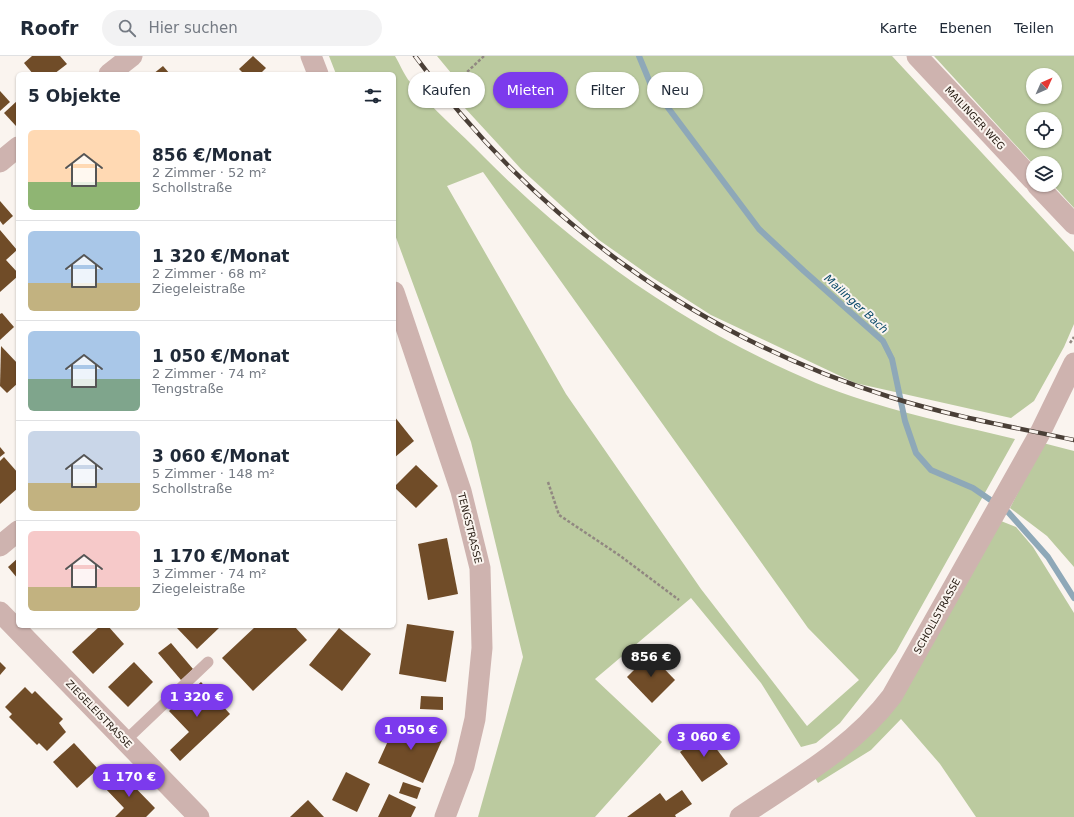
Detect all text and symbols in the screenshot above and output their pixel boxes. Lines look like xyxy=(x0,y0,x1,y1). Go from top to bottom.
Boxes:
search box xyxy=(102,10,382,46)
text: Roofr xyxy=(20,17,78,39)
icon: search xyxy=(116,17,138,39)
text: Hier suchen xyxy=(148,19,238,37)
text: Karte xyxy=(880,20,917,36)
text: Ebenen xyxy=(939,20,992,36)
text: Teilen xyxy=(1014,20,1054,36)
north arrow xyxy=(1026,68,1062,104)
map controls xyxy=(1026,68,1062,192)
chip: Kaufen xyxy=(408,72,485,108)
chip: Mieten xyxy=(493,72,568,108)
chip: Filter xyxy=(576,72,639,108)
chip: Neu xyxy=(647,72,703,108)
street label: MAILINGER WEG xyxy=(943,84,1007,152)
icon: filters xyxy=(362,85,384,107)
text: 5 Objekte xyxy=(28,86,121,106)
button: locate xyxy=(1026,112,1062,148)
text: 856 €/Monat xyxy=(152,145,272,165)
icon: home xyxy=(60,146,108,194)
button: layers xyxy=(1026,156,1062,192)
text: 2 Zimmer · 52 m² xyxy=(152,165,267,180)
text: Schollstraße xyxy=(152,180,232,195)
text: 1 320 €/Monat xyxy=(152,246,290,266)
icon: home xyxy=(60,247,108,295)
text: 2 Zimmer · 68 m² xyxy=(152,266,267,281)
water label: Mailinger Bach xyxy=(821,272,891,336)
text: Ziegeleistraße xyxy=(152,281,245,296)
text: 1 050 €/Monat xyxy=(152,346,290,366)
icon: home xyxy=(60,347,108,395)
text: 2 Zimmer · 74 m² xyxy=(152,366,267,381)
text: Tengstraße xyxy=(152,381,224,396)
text: 3 060 €/Monat xyxy=(152,446,290,466)
icon: home xyxy=(60,447,108,495)
text: 5 Zimmer · 148 m² xyxy=(152,466,275,481)
text: Schollstraße xyxy=(152,481,232,496)
street label: TENGSTRASSE xyxy=(456,491,484,565)
text: 1 170 €/Monat xyxy=(152,546,290,566)
icon: home xyxy=(60,547,108,595)
text: 3 Zimmer · 74 m² xyxy=(152,566,267,581)
street label: SCHOLLSTRASSE xyxy=(912,576,962,656)
text: Ziegeleistraße xyxy=(152,581,245,596)
pin: 856 € xyxy=(623,644,679,678)
text: 856 € xyxy=(631,649,671,664)
street label: ZIEGELEISTRASSE xyxy=(64,678,134,750)
pin: 1 320 € xyxy=(160,684,234,718)
text: 1 320 € xyxy=(170,689,224,704)
pin: 1 050 € xyxy=(374,717,448,751)
text: 1 050 € xyxy=(384,722,438,737)
pin: 3 060 € xyxy=(667,724,741,758)
text: 3 060 € xyxy=(677,729,731,744)
pin: 1 170 € xyxy=(92,764,166,798)
text: 1 170 € xyxy=(102,769,156,784)

